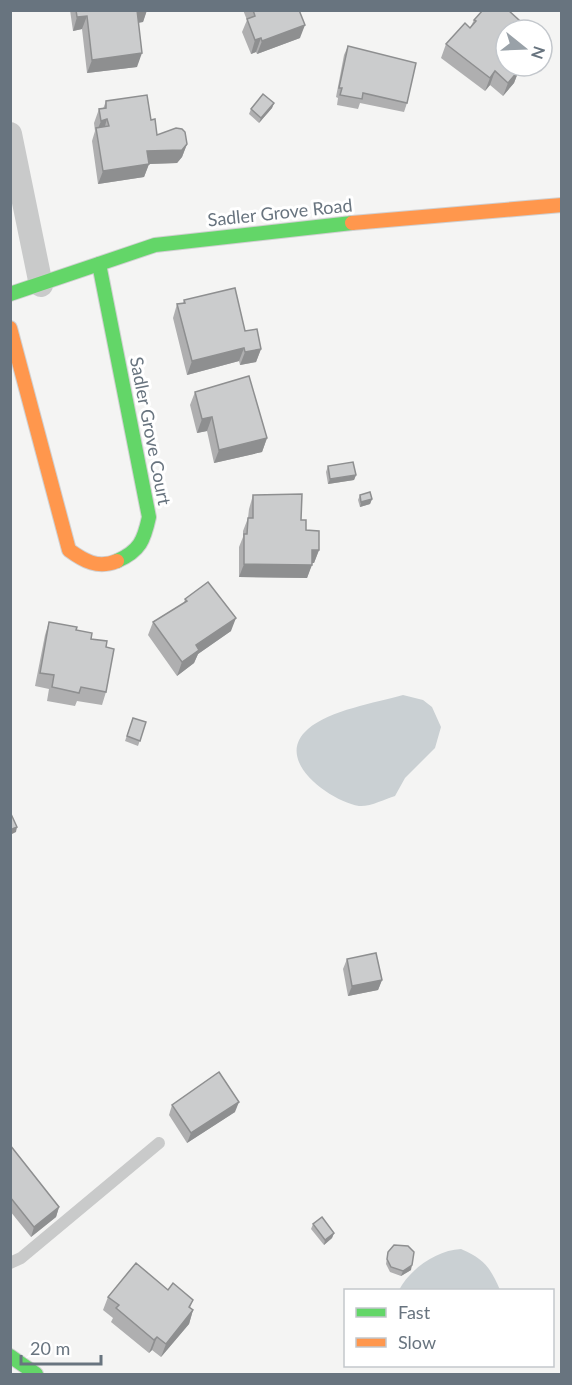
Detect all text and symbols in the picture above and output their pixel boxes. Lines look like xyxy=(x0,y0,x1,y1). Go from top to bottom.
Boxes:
north arrow xyxy=(494,18,554,78)
text: N xyxy=(528,44,550,62)
street label: Sadler Grove Road xyxy=(206,193,353,231)
street label: Sadler Grove Court xyxy=(126,355,176,507)
legend xyxy=(344,1289,554,1367)
text: Fast xyxy=(398,1301,431,1323)
scale bar xyxy=(21,1328,100,1366)
text: Slow xyxy=(398,1331,436,1353)
text: 20 m xyxy=(30,1337,70,1359)

